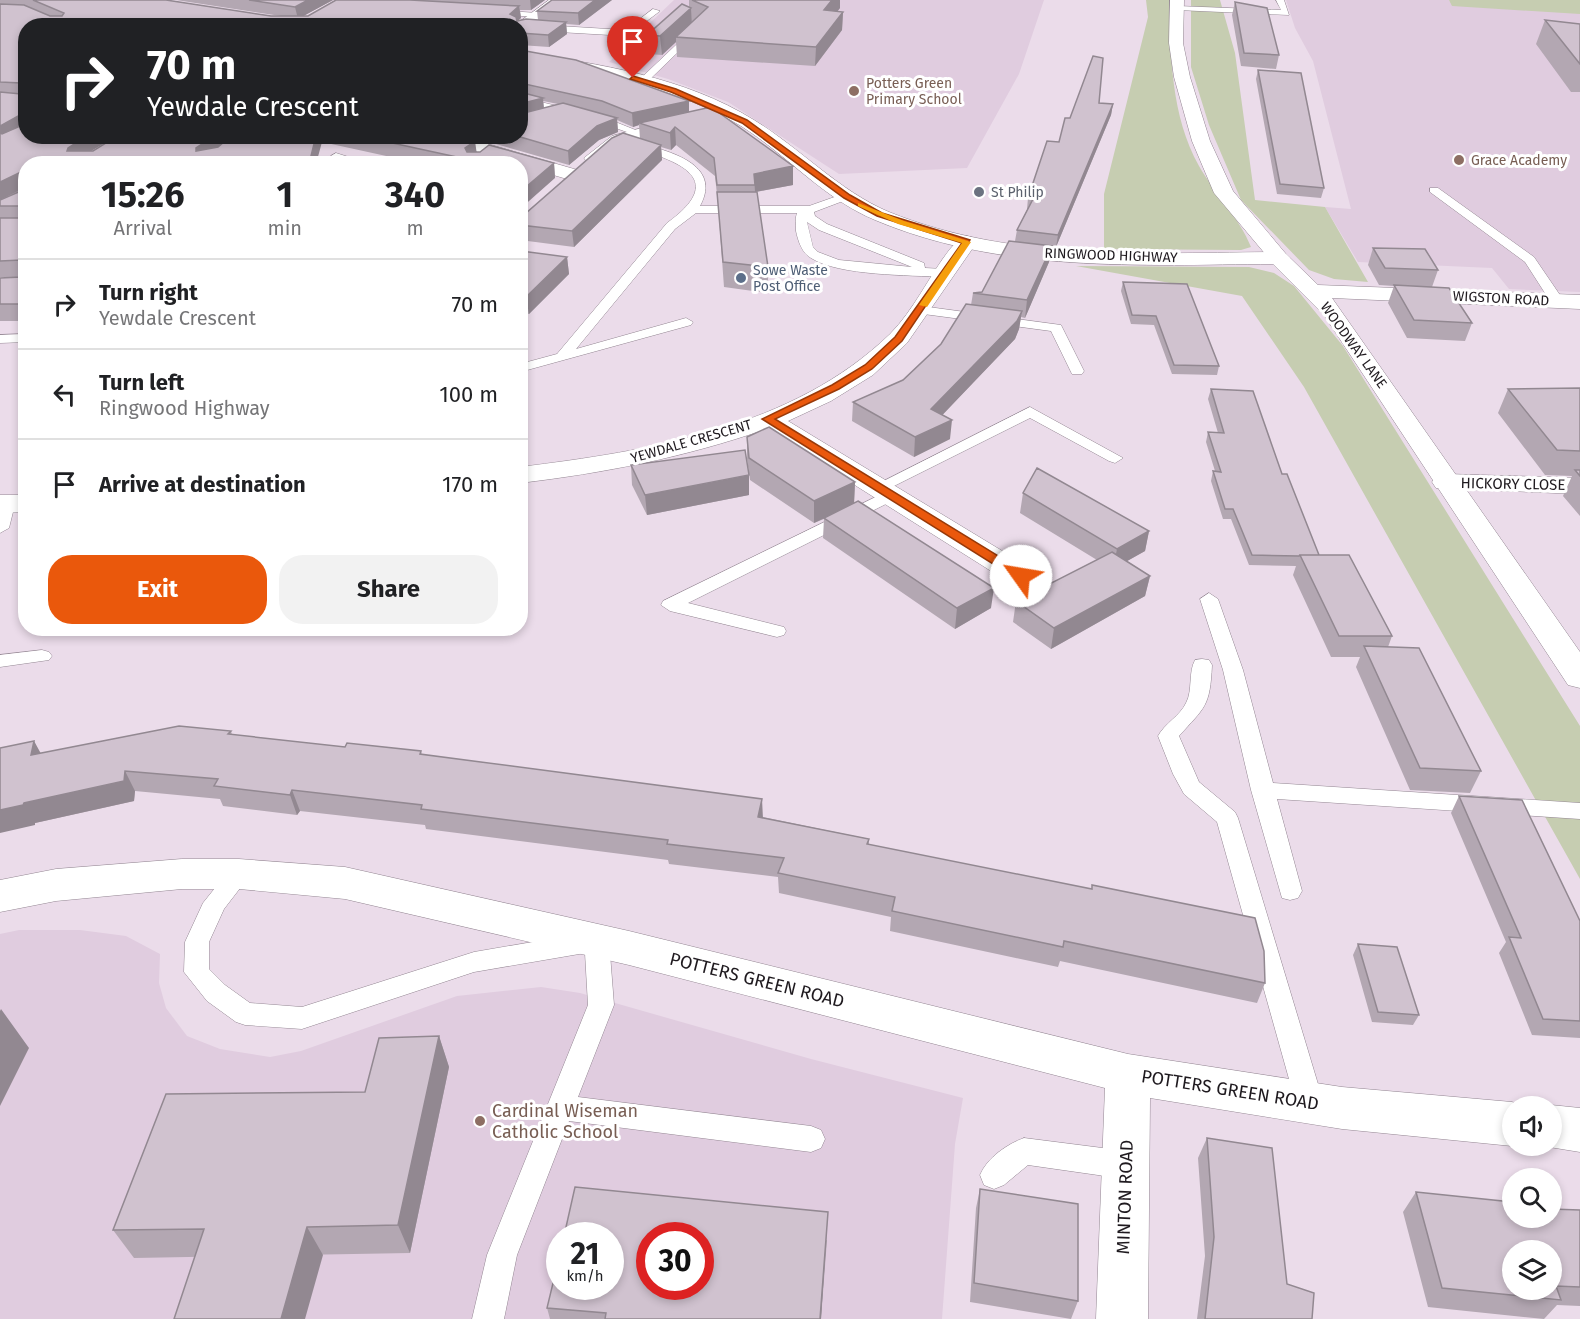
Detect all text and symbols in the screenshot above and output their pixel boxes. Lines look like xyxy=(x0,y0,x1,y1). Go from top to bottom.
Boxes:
pin xyxy=(607,16,658,78)
icon: arrive xyxy=(616,25,649,58)
text: 70 m xyxy=(147,40,236,90)
icon: right xyxy=(48,42,126,120)
place label: Potters Green Primary School xyxy=(866,75,962,108)
marker: Potters Green Primary School xyxy=(847,84,861,98)
text: Yewdale Crescent xyxy=(147,91,359,123)
place label: Grace Academy xyxy=(1471,152,1567,169)
marker: Grace Academy xyxy=(1452,153,1466,167)
text: 15:26 xyxy=(101,173,185,217)
text: 1 xyxy=(276,173,293,217)
text: 340 xyxy=(385,173,445,217)
place label: St Philip xyxy=(991,184,1044,201)
marker: St Philip xyxy=(972,185,986,199)
text: Arrival xyxy=(113,216,172,240)
text: min xyxy=(268,216,302,240)
text: m xyxy=(406,216,424,240)
street label: RINGWOOD HIGHWAY xyxy=(1044,245,1178,266)
place label: Sowe Waste Post Office xyxy=(753,262,828,295)
marker: Sowe Waste Post Office xyxy=(734,271,748,285)
text: Turn right xyxy=(99,279,198,306)
street label: WIGSTON ROAD xyxy=(1452,287,1550,310)
icon: right xyxy=(48,288,81,321)
text: 70 m xyxy=(452,291,498,318)
street label: WOODWAY LANE xyxy=(1317,299,1391,392)
text: Yewdale Crescent xyxy=(99,306,256,330)
text: Turn left xyxy=(99,369,184,396)
icon: left xyxy=(48,378,81,411)
text: 100 m xyxy=(439,381,498,408)
text: Ringwood Highway xyxy=(99,396,270,420)
street label: YEWDALE CRESCENT xyxy=(629,416,754,467)
icon: arrive xyxy=(48,468,81,501)
text: Arrive at destination xyxy=(99,471,306,498)
text: 170 m xyxy=(442,471,498,498)
street label: HICKORY CLOSE xyxy=(1460,474,1566,494)
position arrow xyxy=(989,544,1053,608)
button: Exit xyxy=(48,555,267,624)
button: Share xyxy=(279,555,498,624)
street label: POTTERS GREEN ROAD xyxy=(667,948,847,1012)
street label: POTTERS GREEN ROAD xyxy=(1140,1065,1320,1115)
map controls xyxy=(1502,1096,1562,1300)
button: sound xyxy=(1502,1096,1562,1156)
place label: Cardinal Wiseman Catholic School xyxy=(492,1100,638,1143)
marker: Cardinal Wiseman Catholic School xyxy=(473,1114,487,1128)
street label: MINTON ROAD xyxy=(1112,1139,1138,1255)
button: search xyxy=(1502,1168,1562,1228)
speed limit sign: 30 xyxy=(636,1222,714,1300)
text: 21 xyxy=(571,1236,599,1272)
button: layers xyxy=(1502,1240,1562,1300)
text: km/h xyxy=(566,1267,604,1285)

